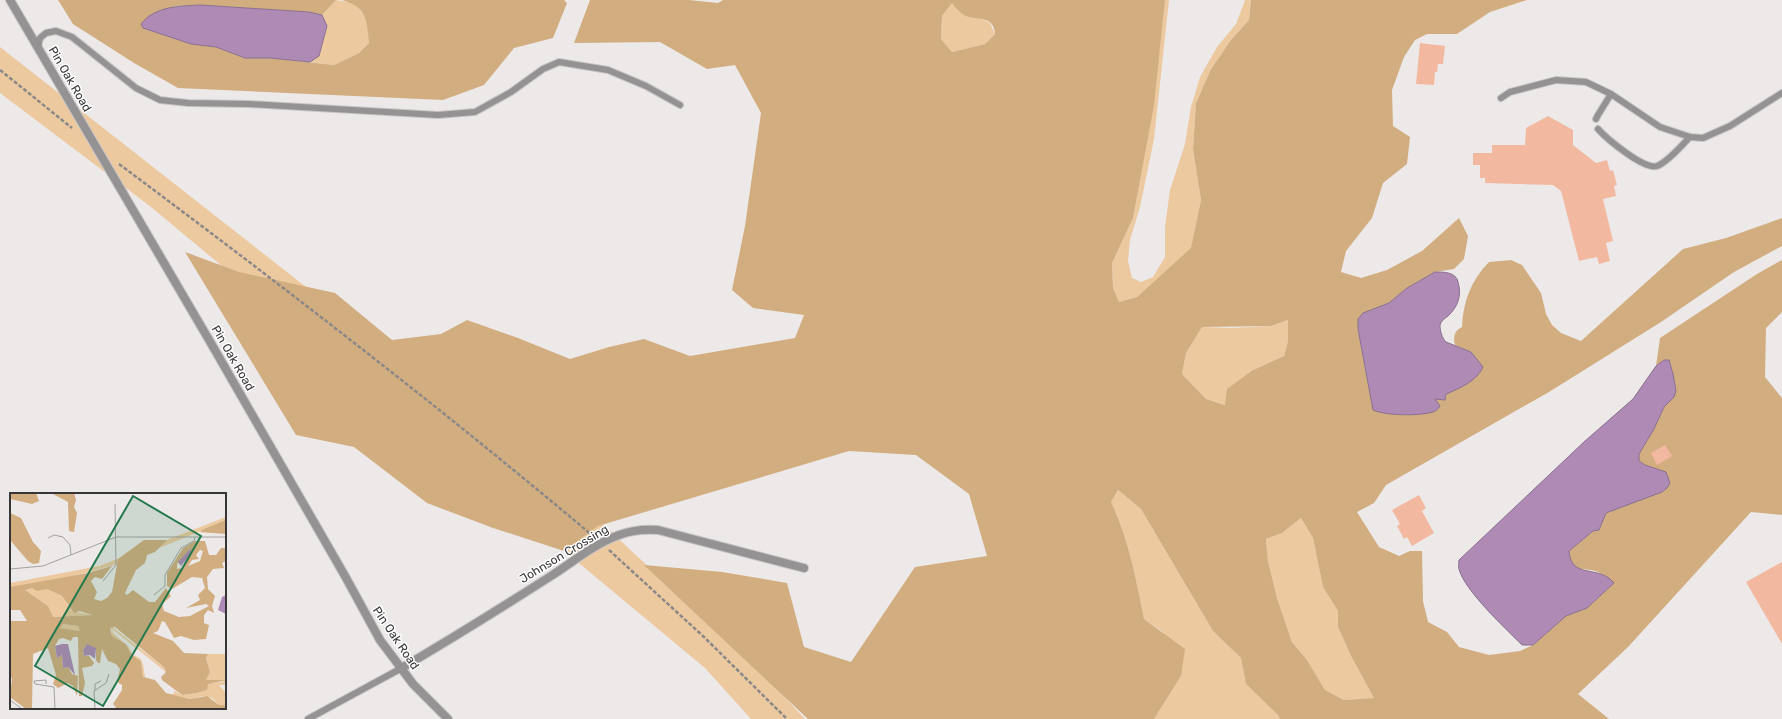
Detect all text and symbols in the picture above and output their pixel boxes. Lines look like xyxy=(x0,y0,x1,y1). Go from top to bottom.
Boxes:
street label: Pin Oak Road xyxy=(46,44,94,114)
street label: Pin Oak Road xyxy=(209,323,257,393)
inset map xyxy=(10,493,226,709)
street label: Johnson Crossing xyxy=(517,522,611,586)
street label: Pin Oak Road xyxy=(370,604,422,672)

